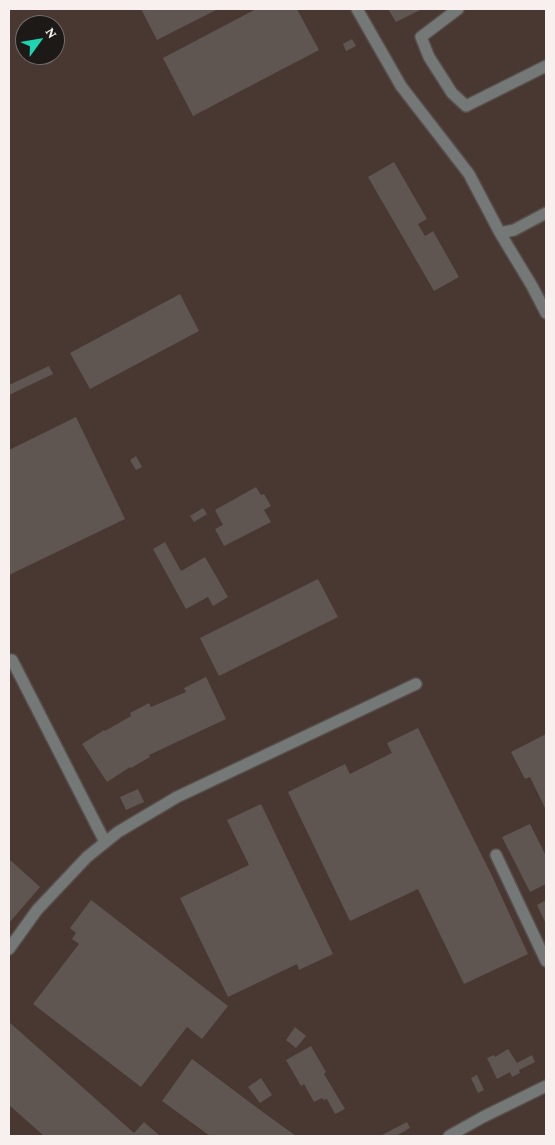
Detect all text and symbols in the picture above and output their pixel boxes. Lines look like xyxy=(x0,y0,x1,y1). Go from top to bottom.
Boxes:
north arrow xyxy=(15,15,65,65)
text: N xyxy=(43,24,61,41)

